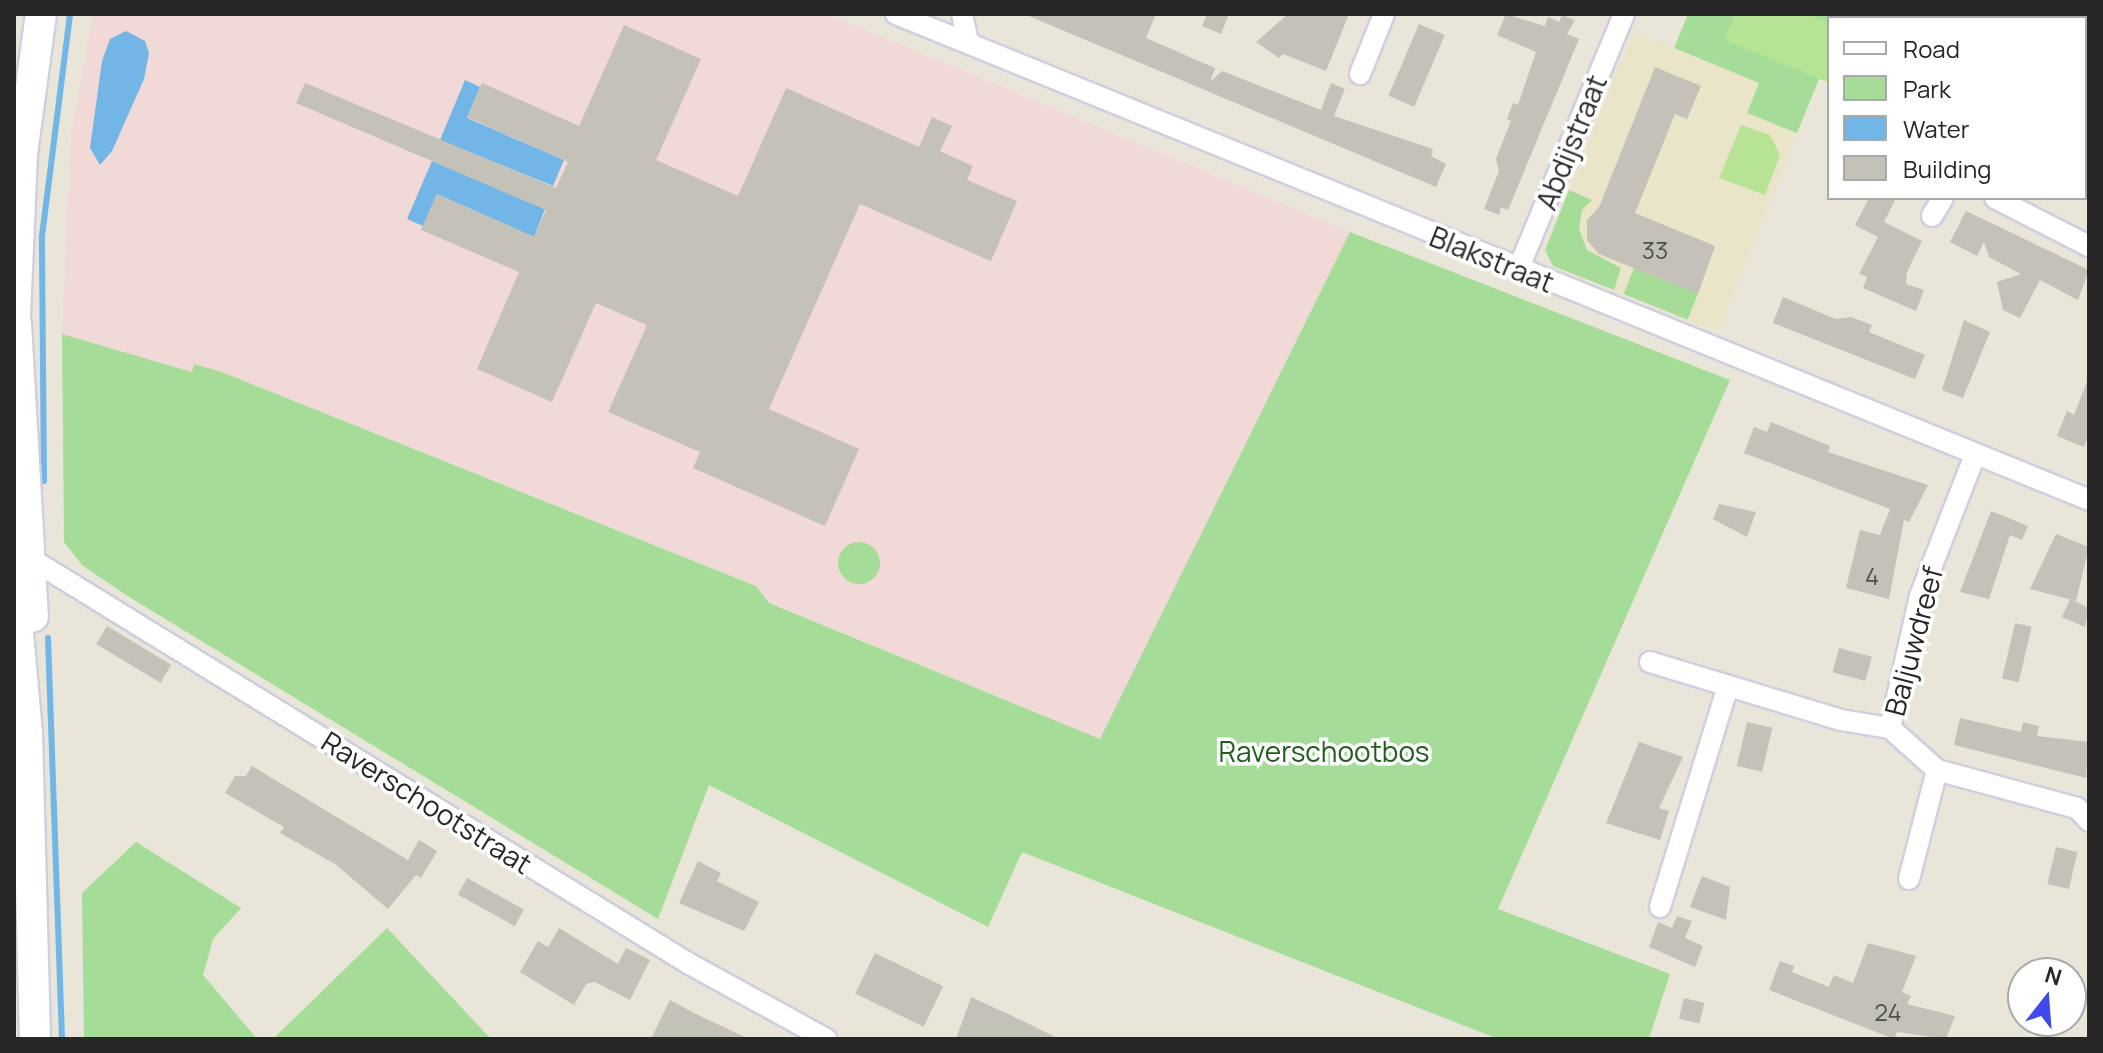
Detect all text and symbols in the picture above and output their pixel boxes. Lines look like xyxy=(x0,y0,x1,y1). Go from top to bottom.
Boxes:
legend xyxy=(1827,16,2087,200)
text: Road xyxy=(1903,32,1960,65)
street label: Abdijstraat xyxy=(1529,70,1613,214)
text: Park xyxy=(1903,72,1951,105)
text: Water xyxy=(1903,112,1970,145)
text: Building xyxy=(1903,152,1991,185)
street label: Blakstraat xyxy=(1425,219,1559,299)
house number: 33 xyxy=(1642,236,1668,264)
house number: 4 xyxy=(1865,562,1879,590)
street label: Baljuwdreef xyxy=(1877,563,1949,719)
street label: Raverschootstraat xyxy=(316,724,538,880)
park label: Raverschootbos xyxy=(1218,734,1430,768)
north arrow xyxy=(2007,957,2087,1037)
text: N xyxy=(2041,959,2065,993)
house number: 24 xyxy=(1874,998,1902,1026)

